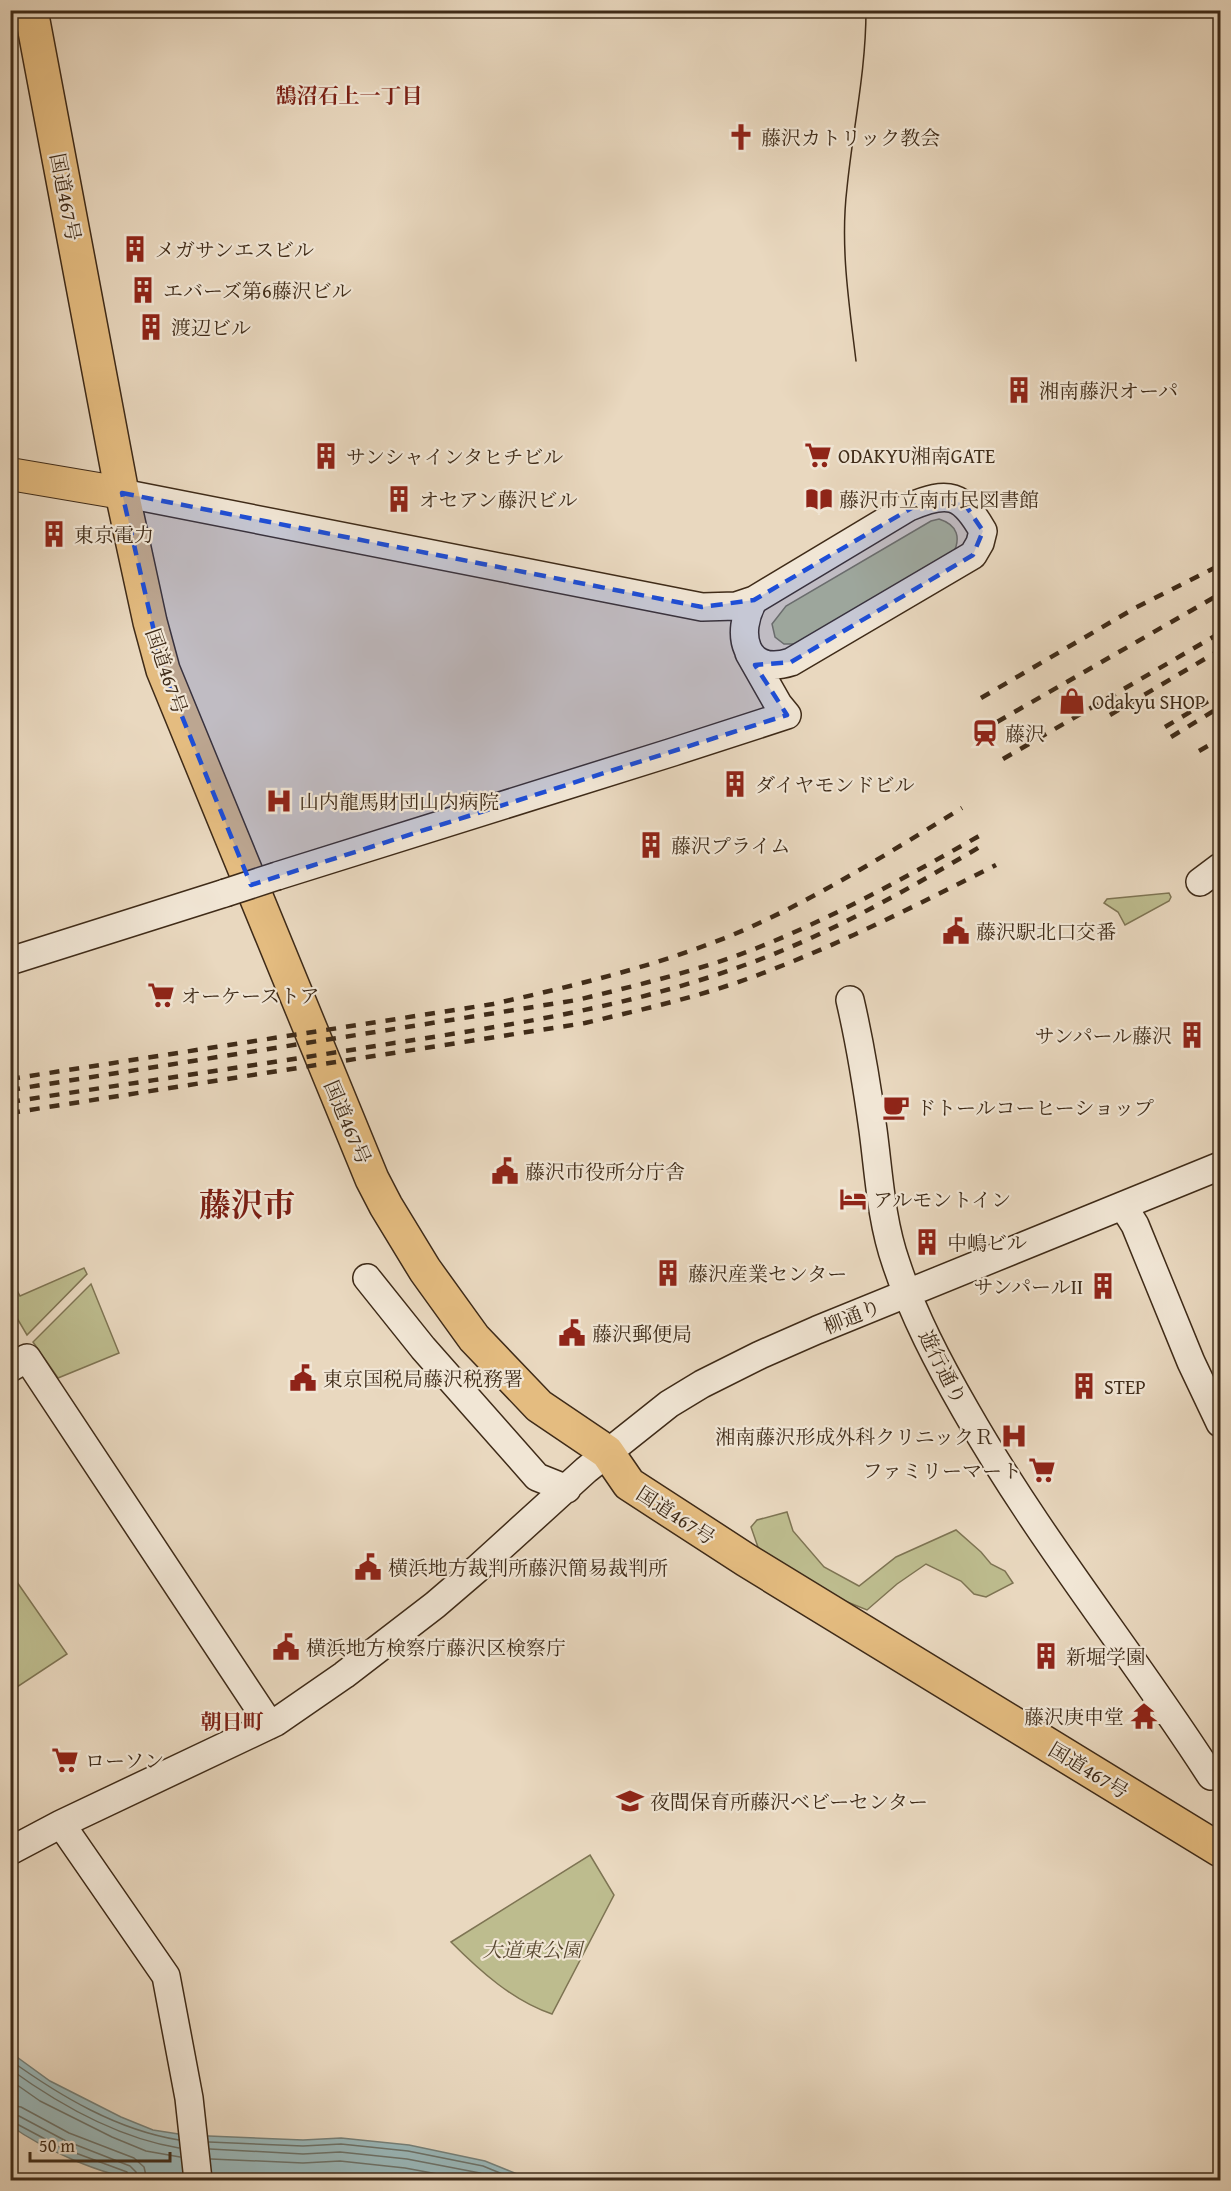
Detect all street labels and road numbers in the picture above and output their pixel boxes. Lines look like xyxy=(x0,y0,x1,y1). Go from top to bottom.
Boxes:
street label: 国道467号 xyxy=(43,151,89,243)
street label: 国道467号 xyxy=(139,624,195,718)
street label: 国道467号 xyxy=(317,1075,379,1169)
street label: 柳通り xyxy=(819,1291,885,1341)
street label: 遊行通り xyxy=(912,1325,974,1409)
street label: 国道467号 xyxy=(631,1479,721,1551)
street label: 国道467号 xyxy=(1043,1735,1135,1805)

